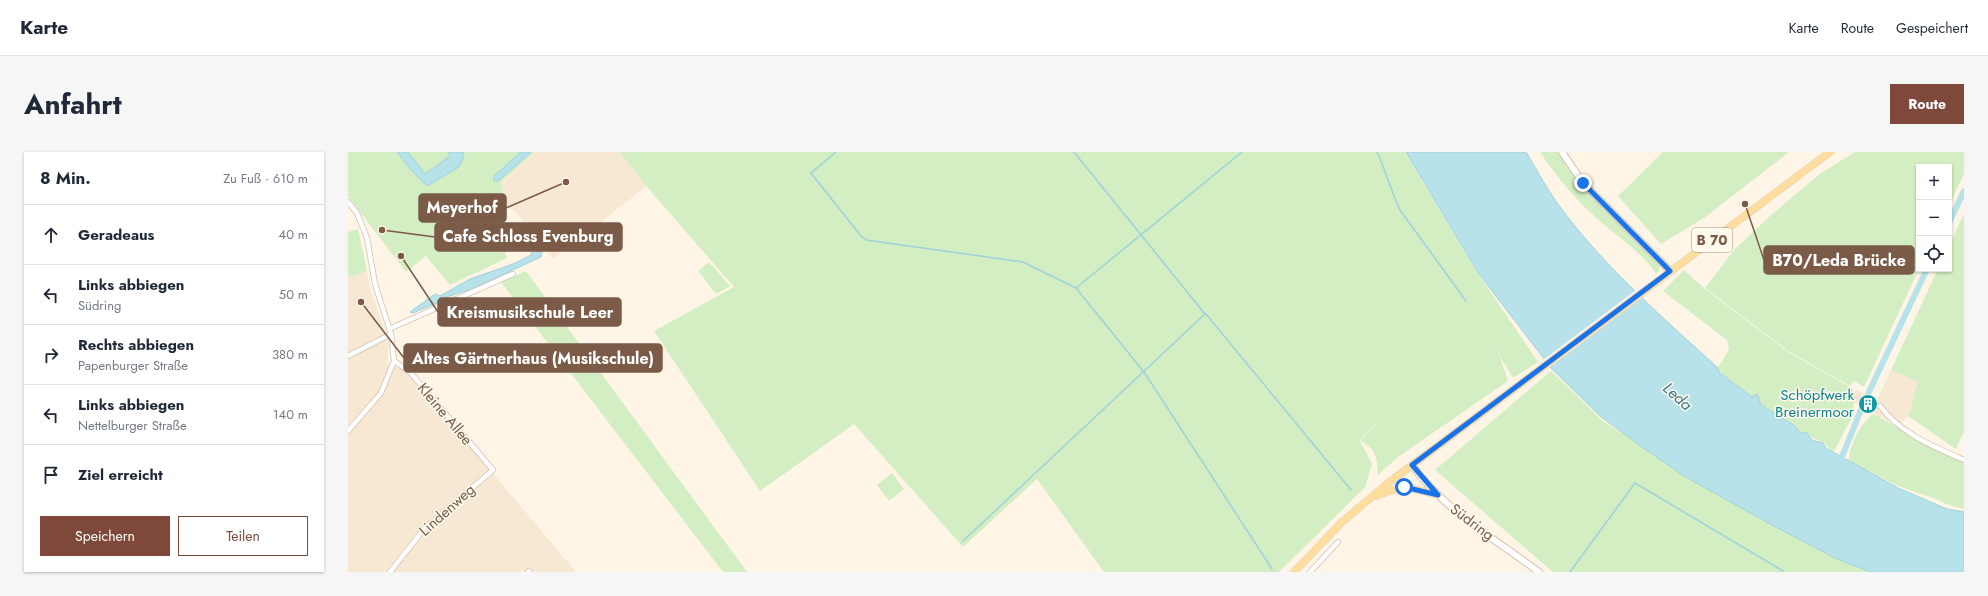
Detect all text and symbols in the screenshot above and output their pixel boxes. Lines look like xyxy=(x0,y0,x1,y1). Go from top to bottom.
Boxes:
text: Karte xyxy=(20,14,68,41)
text: Karte xyxy=(1789,18,1819,38)
text: Route xyxy=(1841,18,1874,38)
text: Gespeichert xyxy=(1896,18,1968,38)
text: Anfahrt xyxy=(24,84,122,125)
button: Route xyxy=(1890,84,1964,124)
map controls xyxy=(1916,164,1952,272)
button: + xyxy=(1916,164,1952,200)
text: 8 Min. xyxy=(40,166,91,190)
text: Zu Fuß · 610 m xyxy=(223,169,308,188)
route end xyxy=(1574,174,1592,192)
callout: Meyerhof xyxy=(419,194,506,222)
text: Meyerhof xyxy=(426,196,499,219)
button: − xyxy=(1916,200,1952,236)
callout: Cafe Schloss Evenburg xyxy=(435,223,622,251)
icon: ahead xyxy=(40,224,62,246)
text: Geradeaus xyxy=(78,224,154,246)
text: 40 m xyxy=(279,225,308,244)
text: Cafe Schloss Evenburg xyxy=(443,225,613,248)
road number: B 70 xyxy=(1692,228,1732,252)
button: locate xyxy=(1916,236,1952,272)
callout: B70/Leda Brücke xyxy=(1764,246,1914,274)
text: B70/Leda Brücke xyxy=(1772,249,1906,272)
text: Links abbiegen xyxy=(78,274,184,296)
icon: left xyxy=(40,284,62,306)
text: 50 m xyxy=(279,285,308,304)
text: Südring xyxy=(78,296,121,315)
callout: Kreismusikschule Leer xyxy=(438,298,621,326)
text: Kreismusikschule Leer xyxy=(447,301,614,324)
text: Rechts abbiegen xyxy=(78,334,194,356)
icon: right xyxy=(40,344,62,366)
callout: Altes Gärtnerhaus (Musikschule) xyxy=(404,344,662,372)
text: 380 m xyxy=(272,345,308,364)
text: Altes Gärtnerhaus (Musikschule) xyxy=(411,347,654,370)
text: Papenburger Straße xyxy=(78,356,188,375)
water label: Leda xyxy=(1658,377,1698,416)
street label: Kleine Allee xyxy=(412,378,478,450)
place label: Schöpfwerk Breinermoor xyxy=(1775,384,1855,423)
building icon: Schöpfwerk Breinermoor xyxy=(1857,393,1879,415)
text: Links abbiegen xyxy=(78,394,184,416)
icon: left xyxy=(40,404,62,426)
text: 140 m xyxy=(273,405,308,424)
text: Nettelburger Straße xyxy=(78,416,187,435)
icon: arrive xyxy=(40,464,62,486)
text: Ziel erreicht xyxy=(78,464,163,486)
route start xyxy=(1395,478,1413,496)
street label: Lindenweg xyxy=(414,479,480,541)
street label: Südring xyxy=(1445,498,1499,546)
button: Speichern xyxy=(40,516,170,556)
button: Teilen xyxy=(178,516,308,556)

